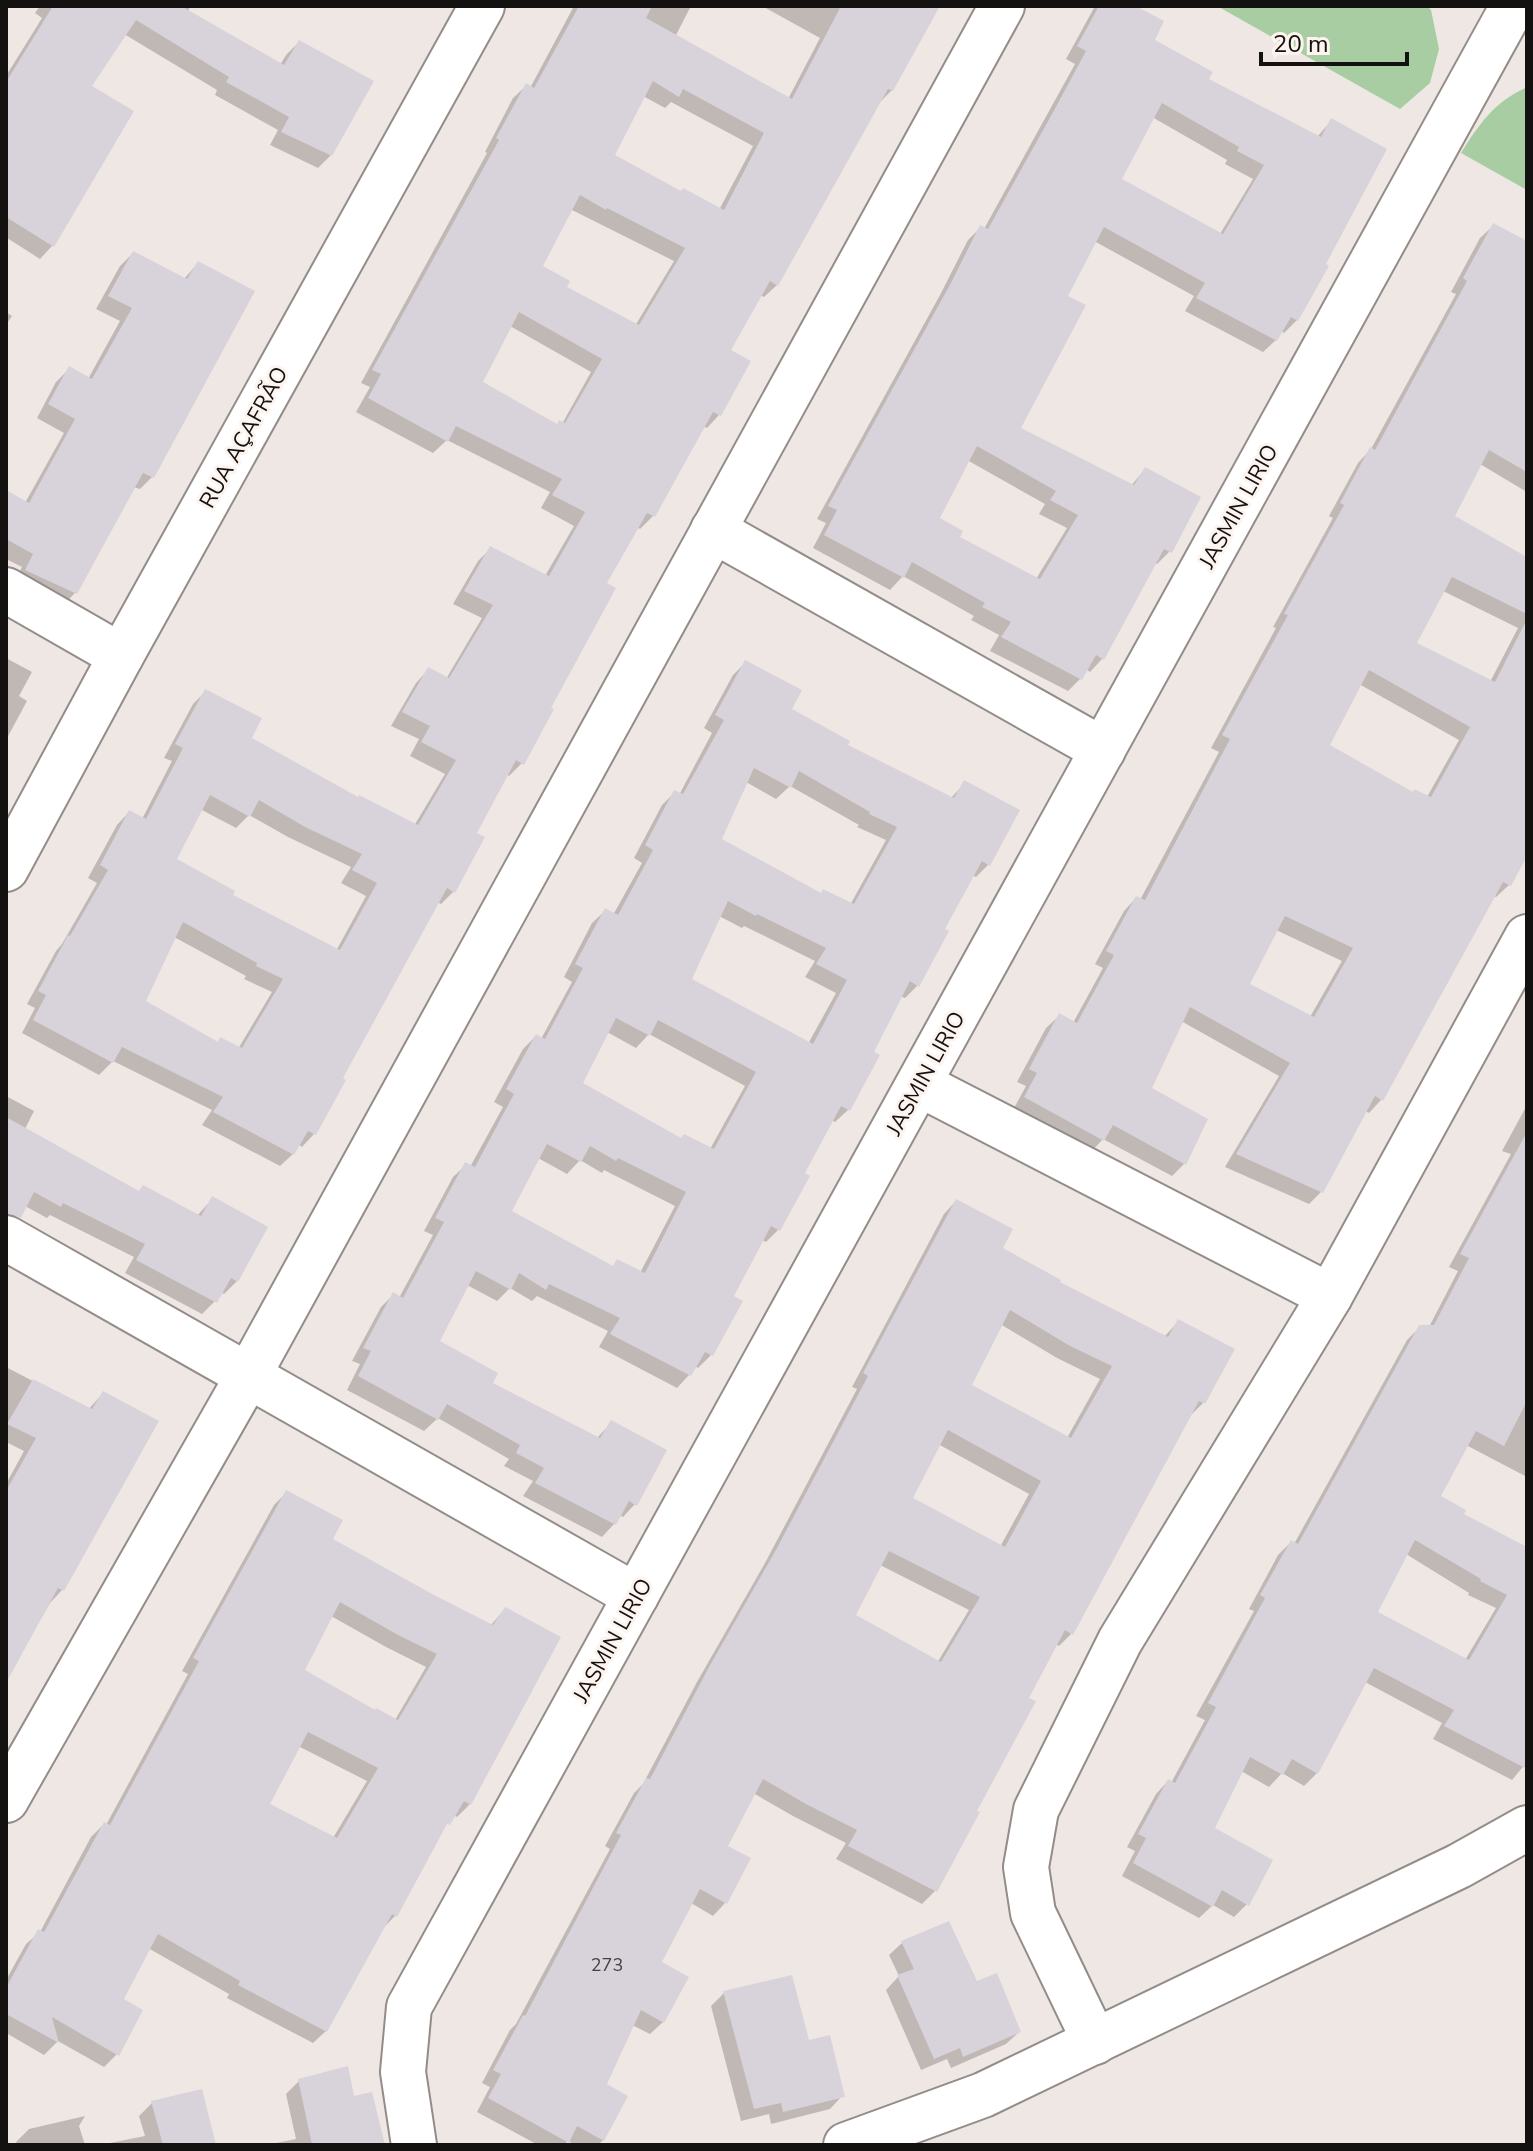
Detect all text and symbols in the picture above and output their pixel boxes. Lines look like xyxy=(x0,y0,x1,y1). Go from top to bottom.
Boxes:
scale bar xyxy=(1261,16,1407,66)
text: 20 m xyxy=(1273,28,1329,60)
street label: RUA AÇAFRÃO xyxy=(193,361,295,514)
street label: JASMIN LIRIO xyxy=(1192,439,1285,575)
street label: JASMIN LIRIO xyxy=(879,1006,972,1142)
street label: JASMIN LIRIO xyxy=(566,1573,659,1709)
house number: 273 xyxy=(591,1953,623,1977)

